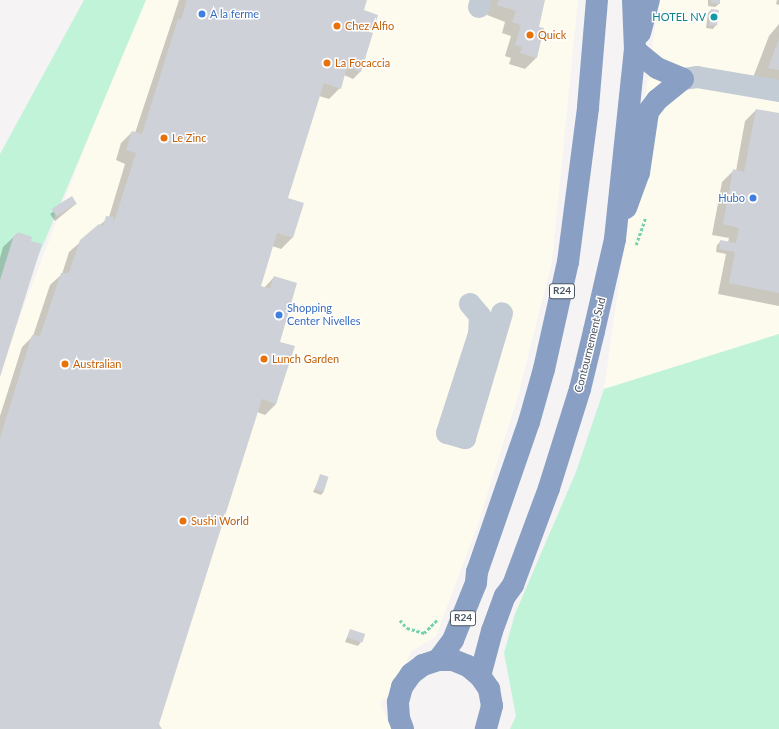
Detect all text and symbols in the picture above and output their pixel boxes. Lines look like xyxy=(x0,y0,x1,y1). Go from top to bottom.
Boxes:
place label: A la ferme xyxy=(210,7,259,21)
marker: A la ferme xyxy=(197,9,207,19)
place label: HOTEL NV xyxy=(652,10,706,24)
marker: HOTEL NV xyxy=(709,12,719,22)
place label: Chez Alfio xyxy=(345,19,395,33)
marker: Chez Alfio xyxy=(332,21,342,31)
place label: Quick xyxy=(538,28,566,42)
marker: Quick xyxy=(525,30,535,40)
place label: La Focaccia xyxy=(335,56,390,70)
marker: La Focaccia xyxy=(322,58,332,68)
place label: Le Zinc xyxy=(172,131,207,145)
marker: Le Zinc xyxy=(159,133,169,143)
place label: Hubo xyxy=(718,191,745,205)
marker: Hubo xyxy=(748,193,758,203)
road number: R24 xyxy=(548,283,576,299)
street label: Contournement Sud xyxy=(572,296,608,394)
place label: Shopping Center Nivelles xyxy=(287,302,361,328)
marker: Shopping Center Nivelles xyxy=(274,310,284,320)
place label: Lunch Garden xyxy=(272,352,339,366)
marker: Lunch Garden xyxy=(259,354,269,364)
place label: Australian xyxy=(73,357,121,371)
marker: Australian xyxy=(60,359,70,369)
place label: Sushi World xyxy=(191,514,249,528)
marker: Sushi World xyxy=(178,516,188,526)
road number: R24 xyxy=(449,610,477,626)

